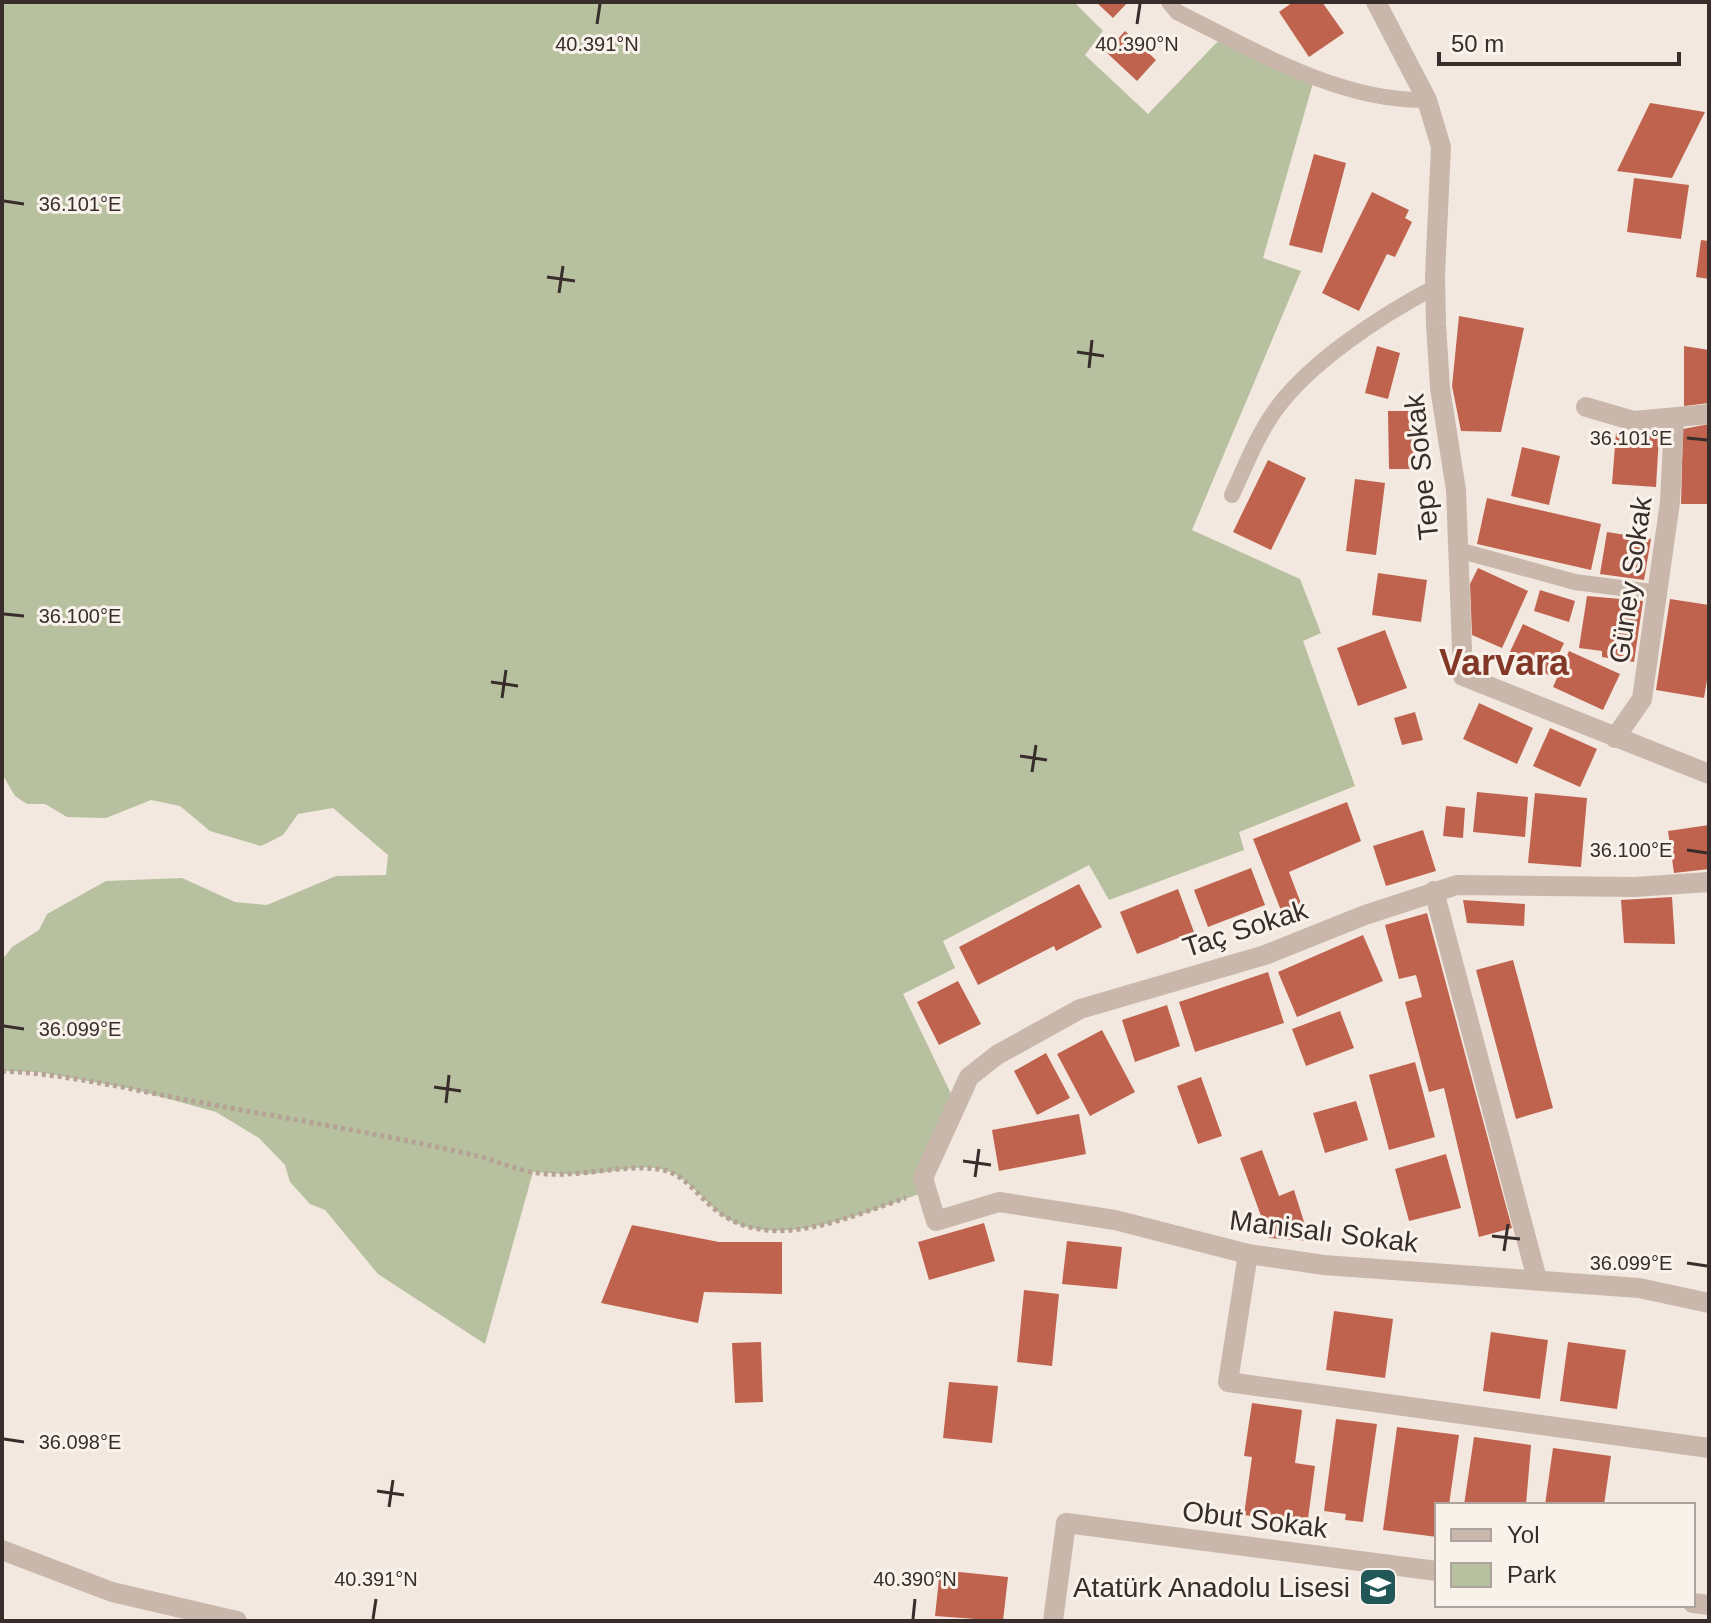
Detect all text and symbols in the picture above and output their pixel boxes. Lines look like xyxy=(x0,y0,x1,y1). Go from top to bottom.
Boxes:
scale bar xyxy=(1439,16,1679,66)
text: 50 m xyxy=(1451,30,1504,57)
text: 40.391°N xyxy=(555,33,639,55)
text: 40.390°N xyxy=(1095,33,1179,55)
text: 36.101°E xyxy=(39,193,121,215)
street label: Tepe Sokak xyxy=(1398,392,1445,541)
text: 36.101°E xyxy=(1590,427,1672,449)
street label: Güney Sokak xyxy=(1603,494,1658,665)
text: 36.100°E xyxy=(39,605,121,627)
district label: Varvara xyxy=(1439,642,1570,683)
text: 36.100°E xyxy=(1590,839,1672,861)
street label: Taç Sokak xyxy=(1179,893,1312,963)
text: 36.099°E xyxy=(39,1018,121,1040)
street label: Manisalı Sokak xyxy=(1228,1205,1421,1259)
text: 36.099°E xyxy=(1590,1252,1672,1274)
text: 36.098°E xyxy=(39,1431,121,1453)
street label: Obut Sokak xyxy=(1180,1495,1330,1544)
legend xyxy=(1435,1503,1695,1607)
text: Yol xyxy=(1507,1521,1539,1548)
text: Park xyxy=(1507,1561,1557,1588)
school or university icon: Atatürk Anadolu Lisesi xyxy=(1357,1566,1399,1608)
text: 40.391°N xyxy=(334,1568,418,1590)
text: 40.390°N xyxy=(873,1568,957,1590)
place label: Atatürk Anadolu Lisesi xyxy=(1073,1572,1350,1603)

